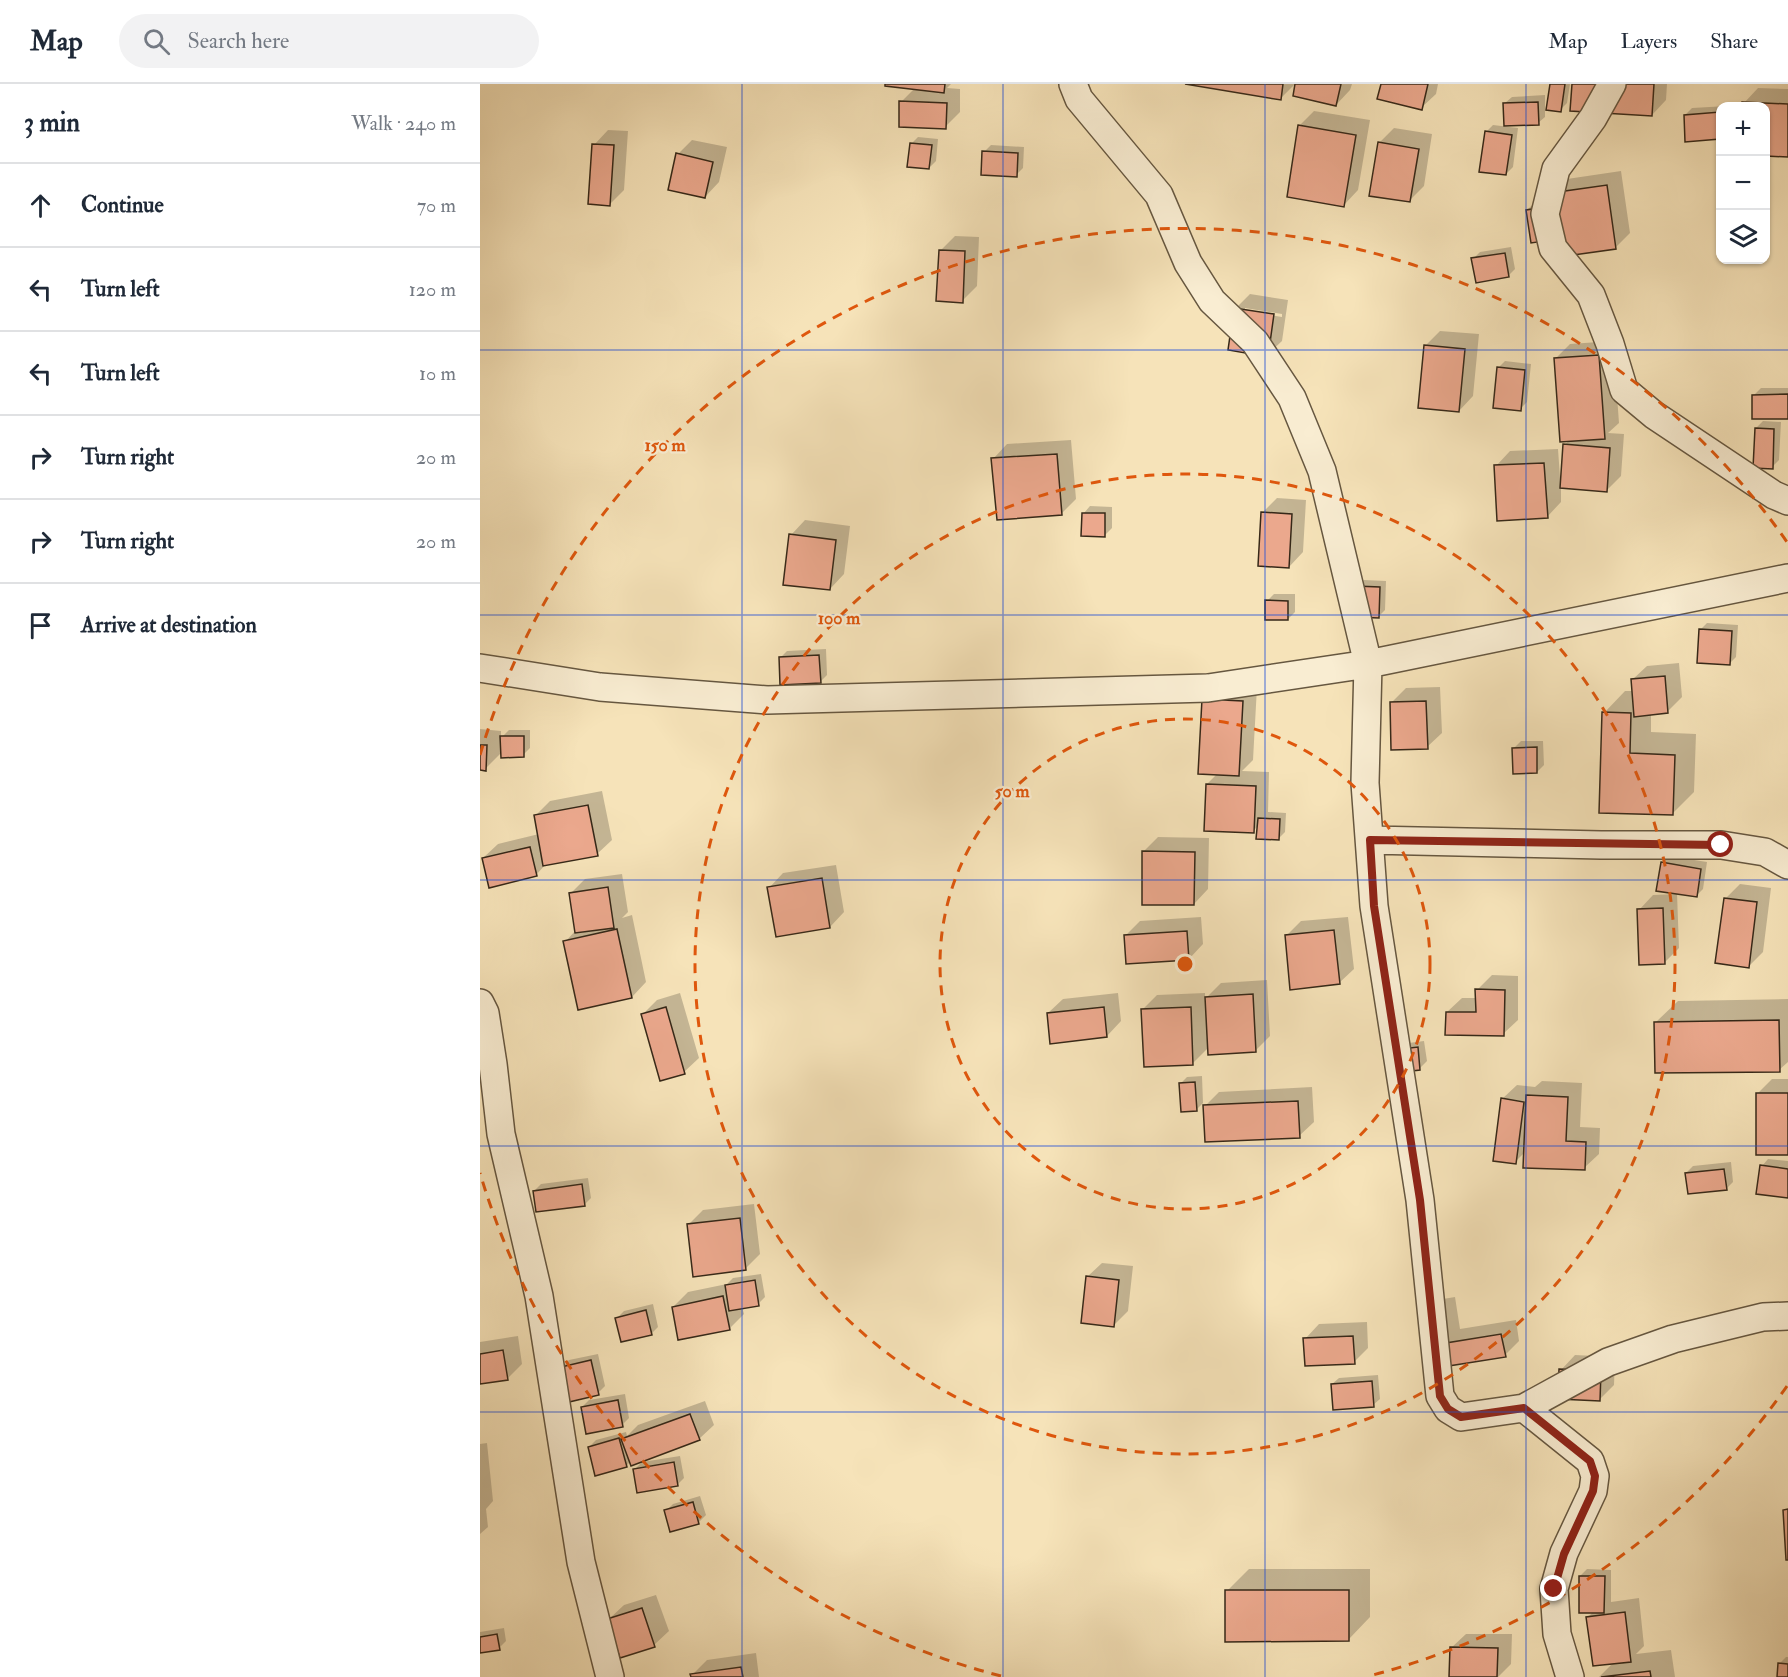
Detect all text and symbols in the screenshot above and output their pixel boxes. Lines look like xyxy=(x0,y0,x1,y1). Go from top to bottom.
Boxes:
search box xyxy=(119,14,539,68)
text: Map xyxy=(30,24,83,59)
icon: search xyxy=(140,25,173,58)
text: Search here xyxy=(188,27,289,55)
text: Map xyxy=(1548,28,1588,55)
text: Layers xyxy=(1621,28,1677,55)
text: Share xyxy=(1710,28,1758,55)
map controls xyxy=(1716,102,1770,264)
button: + xyxy=(1716,102,1770,156)
text: 3 min xyxy=(24,107,80,139)
text: Walk · 240 m xyxy=(351,111,456,136)
button: − xyxy=(1716,156,1770,210)
icon: ahead xyxy=(24,189,57,222)
text: Continue xyxy=(81,191,164,219)
text: 70 m xyxy=(417,193,456,218)
button: layers xyxy=(1716,210,1770,264)
icon: left xyxy=(24,273,57,306)
text: Turn left xyxy=(81,275,160,303)
text: 120 m xyxy=(409,277,456,302)
icon: left xyxy=(24,357,57,390)
text: Turn left xyxy=(81,359,160,387)
text: 10 m xyxy=(419,361,456,386)
text: 150 m xyxy=(644,434,687,457)
icon: right xyxy=(24,441,57,474)
text: Turn right xyxy=(81,443,174,471)
text: 20 m xyxy=(416,445,456,470)
icon: right xyxy=(24,525,57,558)
text: Turn right xyxy=(81,527,174,555)
text: 20 m xyxy=(416,529,456,554)
text: 100 m xyxy=(818,607,861,630)
icon: arrive xyxy=(24,609,57,642)
text: Arrive at destination xyxy=(81,611,257,639)
text: 50 m xyxy=(995,780,1030,803)
route start xyxy=(1707,831,1733,857)
centre of rings xyxy=(1175,954,1195,974)
route end xyxy=(1540,1575,1566,1601)

